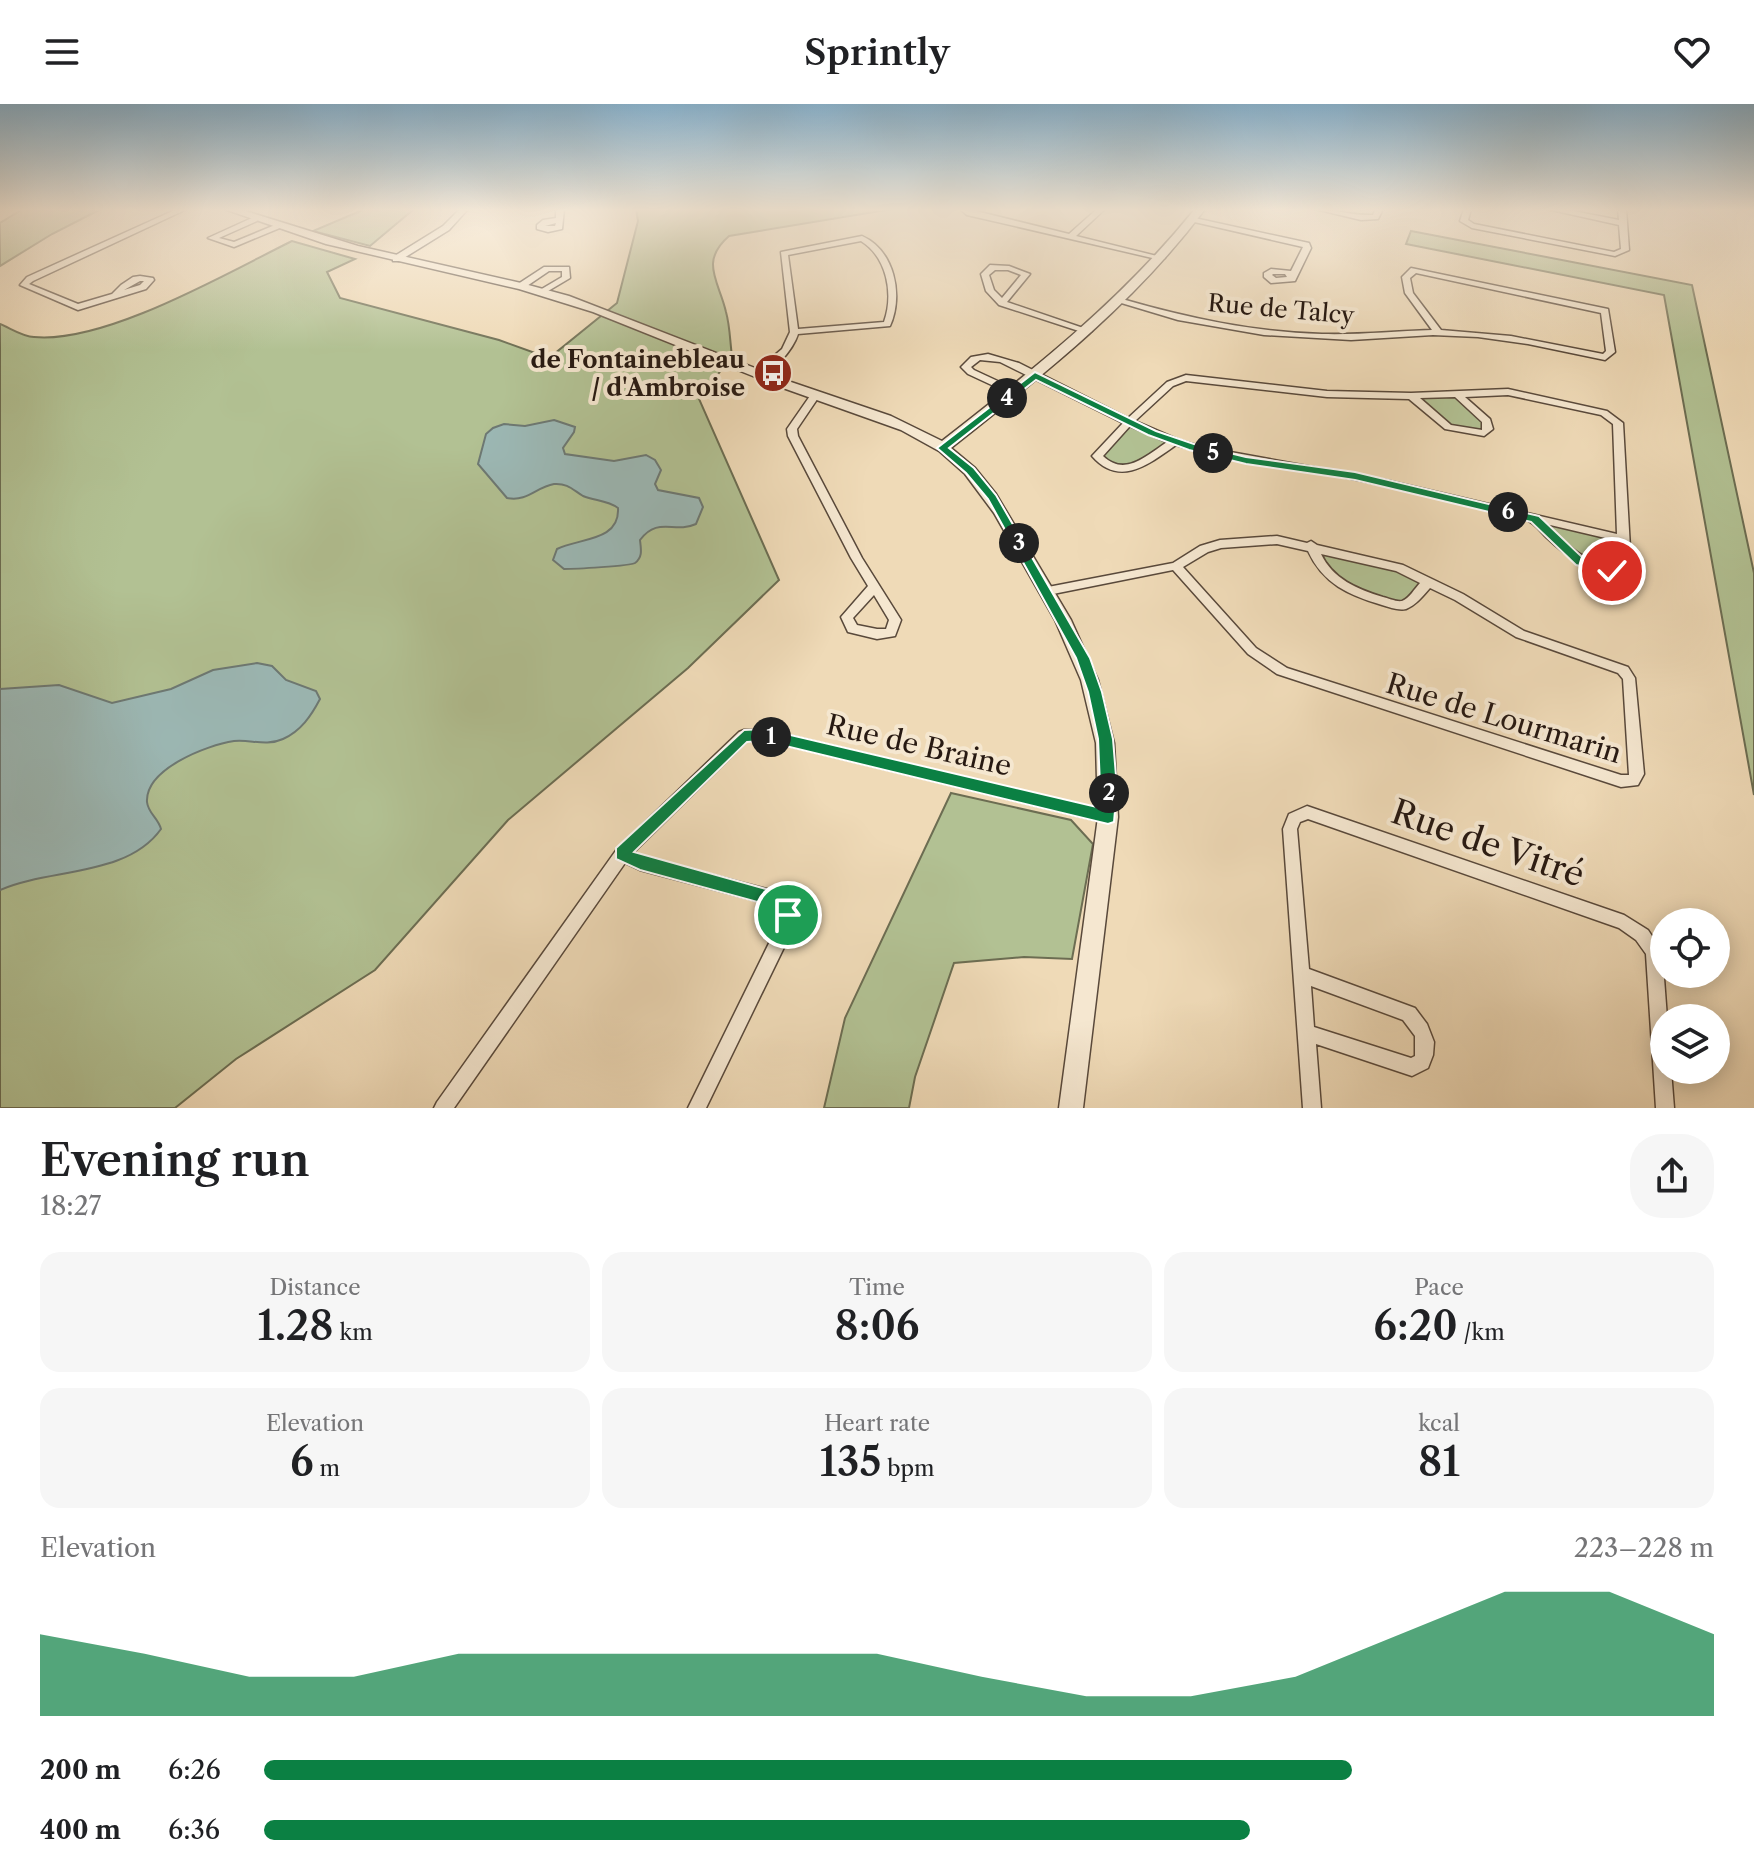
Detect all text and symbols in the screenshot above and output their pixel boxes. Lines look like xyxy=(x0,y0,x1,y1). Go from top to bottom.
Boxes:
icon: menu xyxy=(40,30,84,74)
text: Sprintly xyxy=(804,30,950,74)
icon: heart xyxy=(1670,30,1714,74)
street label: Rue de Talcy xyxy=(1206,288,1356,330)
place label: de Fontainebleau / d'Ambroise xyxy=(531,345,745,402)
bus stop icon: de Fontainebleau / d'Ambroise xyxy=(752,352,794,394)
pin: 4 xyxy=(987,378,1027,418)
text: 4 xyxy=(1000,384,1014,411)
pin: 5 xyxy=(1193,433,1233,473)
text: 5 xyxy=(1207,439,1219,466)
pin: 6 xyxy=(1488,492,1528,532)
text: 6 xyxy=(1501,498,1515,525)
pin: 3 xyxy=(999,523,1039,563)
text: 3 xyxy=(1013,529,1025,556)
pin xyxy=(1578,537,1646,605)
icon: check xyxy=(1590,549,1634,593)
street label: Rue de Lourmarin xyxy=(1382,666,1626,770)
street label: Rue de Braine xyxy=(823,707,1015,783)
pin: 1 xyxy=(751,717,791,757)
text: 1 xyxy=(766,723,776,750)
pin: 2 xyxy=(1089,773,1129,813)
text: 2 xyxy=(1103,779,1116,806)
street label: Rue de Vitré xyxy=(1386,790,1590,896)
pin xyxy=(754,881,822,949)
icon: arrive xyxy=(766,893,810,937)
map controls xyxy=(1650,908,1730,1084)
button: locate xyxy=(1650,908,1730,988)
button: layers xyxy=(1650,1004,1730,1084)
text: Evening run xyxy=(40,1133,310,1187)
button: share xyxy=(1630,1134,1714,1218)
text: 18:27 xyxy=(40,1190,101,1222)
text: Distance xyxy=(269,1274,361,1301)
text: Time xyxy=(849,1274,905,1301)
text: Pace xyxy=(1414,1274,1464,1301)
text: 1.28 xyxy=(257,1301,334,1350)
text: 8:06 xyxy=(834,1301,920,1350)
text: 6:20 xyxy=(1373,1301,1458,1350)
text: km xyxy=(334,1319,373,1346)
text: /km xyxy=(1458,1319,1505,1346)
text: Elevation xyxy=(266,1410,364,1437)
text: Heart rate xyxy=(824,1410,930,1437)
text: kcal xyxy=(1418,1410,1460,1437)
text: 6 xyxy=(290,1437,314,1486)
text: 135 xyxy=(819,1437,881,1486)
text: 81 xyxy=(1418,1437,1460,1486)
text: m xyxy=(314,1455,340,1482)
text: bpm xyxy=(881,1455,935,1482)
text: Elevation xyxy=(40,1532,156,1564)
text: 223–228 m xyxy=(1574,1532,1714,1564)
text: 200 m xyxy=(40,1754,121,1786)
text: 6:26 xyxy=(168,1754,221,1786)
text: 400 m xyxy=(40,1814,121,1846)
text: 6:36 xyxy=(168,1814,220,1846)

